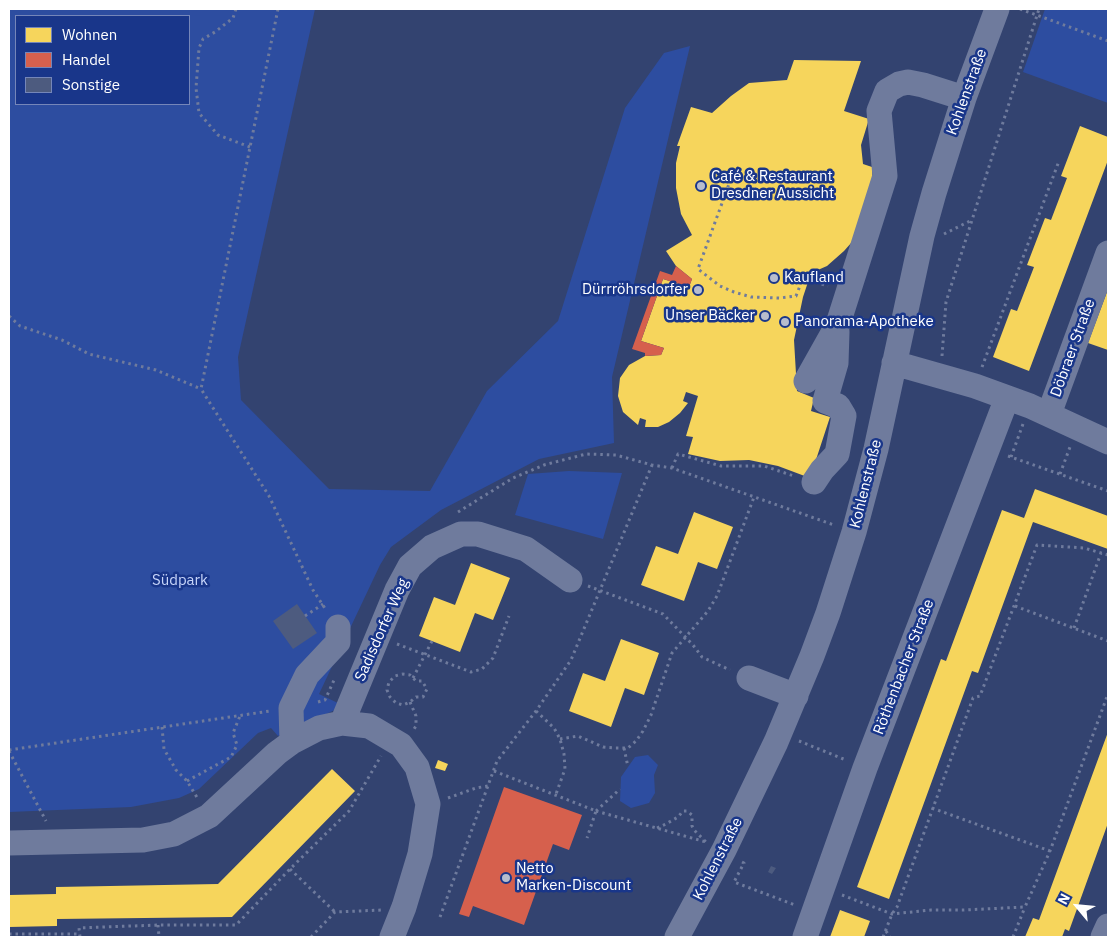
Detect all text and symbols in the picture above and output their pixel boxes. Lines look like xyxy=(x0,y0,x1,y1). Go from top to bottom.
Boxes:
legend xyxy=(15,15,190,105)
text: Wohnen xyxy=(62,25,117,44)
street label: Kohlenstraße xyxy=(943,46,991,138)
text: Handel xyxy=(62,50,110,69)
text: Sonstige xyxy=(62,75,120,94)
place label: Café & Restaurant Dresdner Aussicht xyxy=(711,168,834,203)
marker: Café & Restaurant Dresdner Aussicht xyxy=(695,180,707,192)
place label: Kaufland xyxy=(784,269,844,287)
marker: Kaufland xyxy=(768,272,780,284)
place label: Dürrröhrsdorfer xyxy=(582,281,688,299)
marker: Dürrröhrsdorfer xyxy=(692,284,704,296)
street label: Döbraer Straße xyxy=(1047,296,1099,400)
place label: Unser Bäcker xyxy=(665,307,755,325)
marker: Unser Bäcker xyxy=(759,310,771,322)
place label: Panorama-Apotheke xyxy=(795,313,934,331)
marker: Panorama-Apotheke xyxy=(779,316,791,328)
street label: Kohlenstraße xyxy=(846,438,886,530)
park label: Südpark xyxy=(152,572,208,590)
street label: Sadisdorfer Weg xyxy=(351,576,413,684)
street label: Röthenbacher Straße xyxy=(870,597,938,737)
street label: Kohlenstraße xyxy=(689,815,747,903)
place label: Netto Marken-Discount xyxy=(516,860,631,895)
marker: Netto Marken-Discount xyxy=(500,872,512,884)
north arrow xyxy=(1052,881,1102,931)
text: N xyxy=(1053,890,1074,908)

